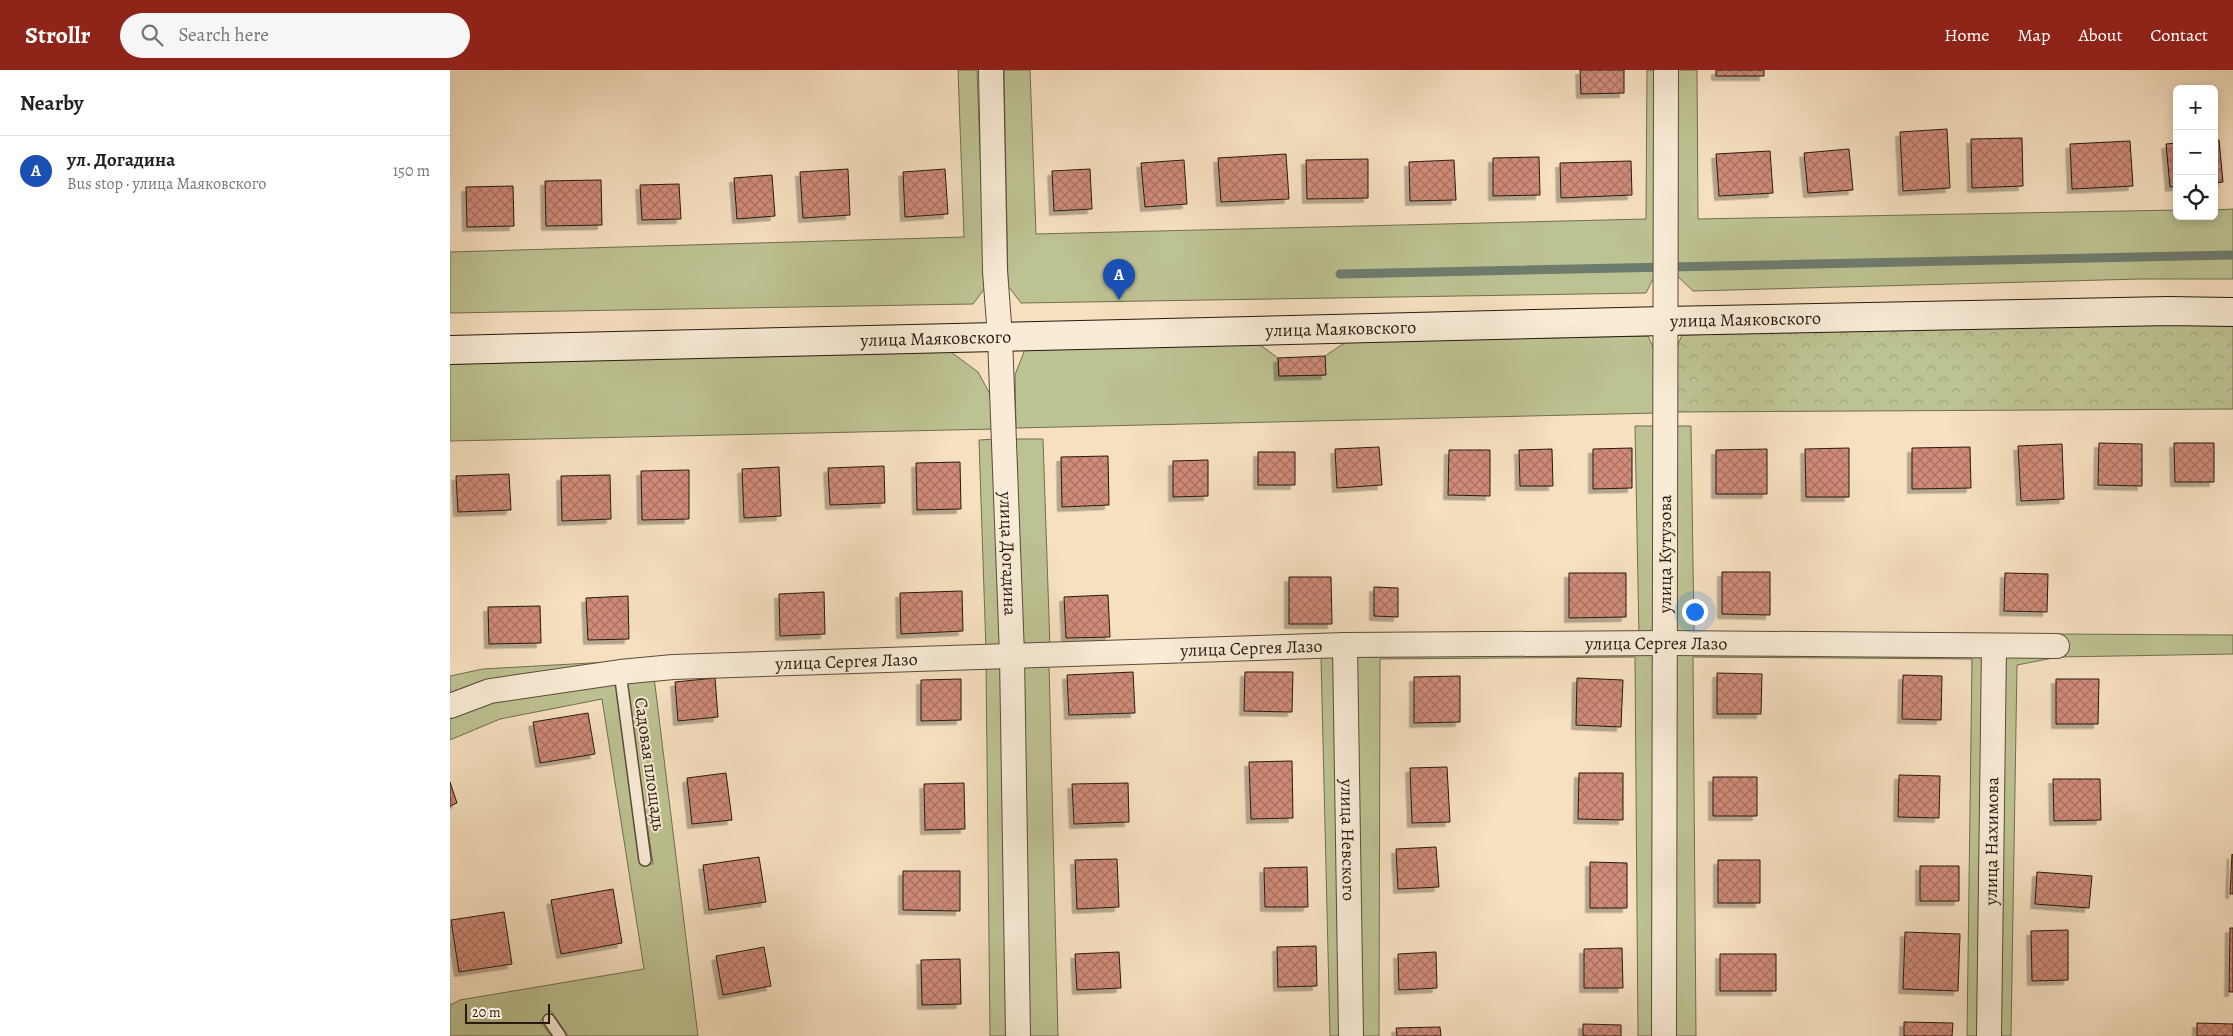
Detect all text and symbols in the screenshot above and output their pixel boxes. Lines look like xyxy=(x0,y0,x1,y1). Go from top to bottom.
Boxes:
search box xyxy=(120,13,470,58)
text: Strollr xyxy=(25,19,90,51)
icon: search xyxy=(138,21,166,49)
text: Search here xyxy=(178,22,269,48)
text: Home xyxy=(1944,23,1989,47)
text: Map xyxy=(2017,23,2050,47)
text: About xyxy=(2078,23,2122,47)
text: Contact xyxy=(2150,23,2208,47)
map controls xyxy=(2173,85,2218,220)
button: + xyxy=(2173,85,2218,130)
text: Nearby xyxy=(20,89,83,117)
button: − xyxy=(2173,130,2218,175)
text: ул. Догадина xyxy=(67,147,175,173)
text: A xyxy=(31,160,41,182)
text: 150 m xyxy=(393,160,430,182)
text: Bus stop · улица Маяковского xyxy=(67,173,266,195)
button: locate xyxy=(2173,175,2218,220)
pin: A xyxy=(1103,259,1135,300)
street label: улица Маяковского xyxy=(1669,306,1821,333)
street label: улица Маяковского xyxy=(1264,315,1416,343)
street label: улица Маяковского xyxy=(859,325,1012,352)
street label: улица Догадина xyxy=(994,490,1023,617)
street label: улица Кутузова xyxy=(1653,494,1677,614)
your location xyxy=(1682,599,1708,625)
street label: улица Сергея Лазо xyxy=(1584,631,1728,656)
street label: улица Сергея Лазо xyxy=(1179,634,1323,662)
street label: улица Сергея Лазо xyxy=(774,647,918,676)
street label: Садовая площадь xyxy=(629,696,671,832)
street label: улица Нахимова xyxy=(1979,776,2004,906)
street label: улица Невского xyxy=(1335,778,1361,901)
scale bar xyxy=(465,1001,550,1024)
text: 20 m xyxy=(472,1003,501,1022)

